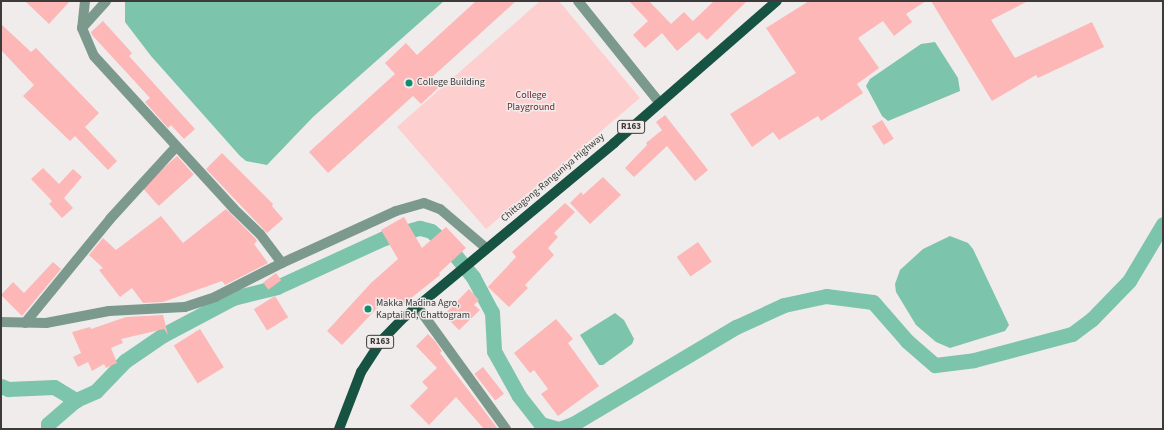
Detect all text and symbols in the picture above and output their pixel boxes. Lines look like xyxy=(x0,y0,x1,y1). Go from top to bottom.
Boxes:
place label: College Building xyxy=(417,77,485,89)
marker: College Building xyxy=(404,78,414,88)
park label: College Playground xyxy=(507,89,555,112)
road number: R163 xyxy=(617,120,645,134)
street label: Chittagong-Ranguniya Highway xyxy=(499,131,607,225)
place label: Makka Madina Agro, Kaptai Rd, Chattogram xyxy=(376,297,470,320)
marker: Makka Madina Agro, Kaptai Rd, Chattogram xyxy=(363,304,373,314)
road number: R163 xyxy=(366,335,394,349)

